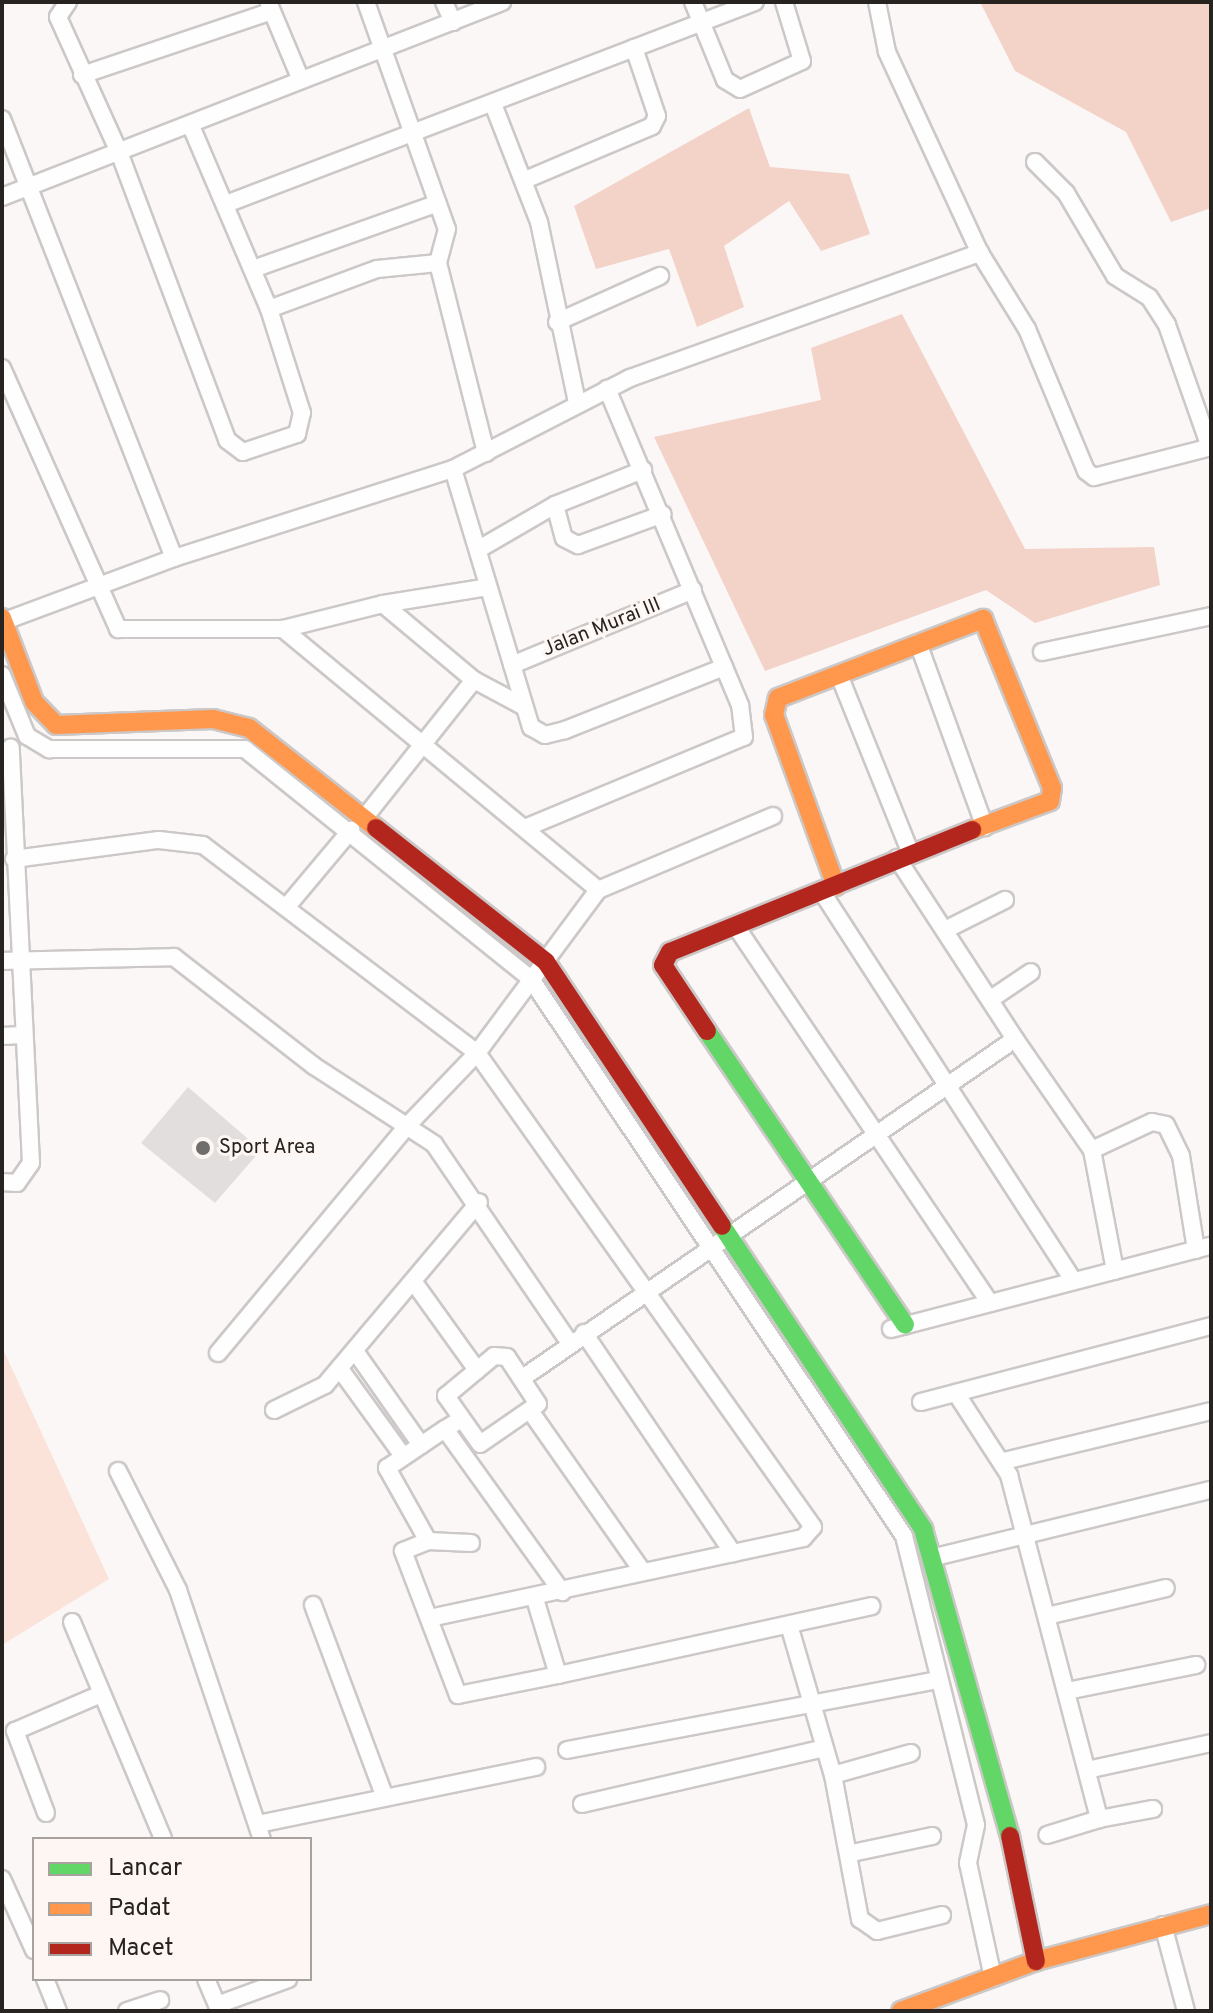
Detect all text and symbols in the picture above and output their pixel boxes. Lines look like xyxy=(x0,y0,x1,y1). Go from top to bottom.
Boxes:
street label: Jalan Murai III xyxy=(539,593,665,663)
place label: Sport Area xyxy=(219,1136,316,1160)
marker: Sport Area xyxy=(194,1139,212,1157)
legend xyxy=(32,1837,312,1981)
text: Lancar xyxy=(108,1854,182,1884)
text: Padat xyxy=(108,1894,170,1924)
text: Macet xyxy=(108,1934,174,1964)

